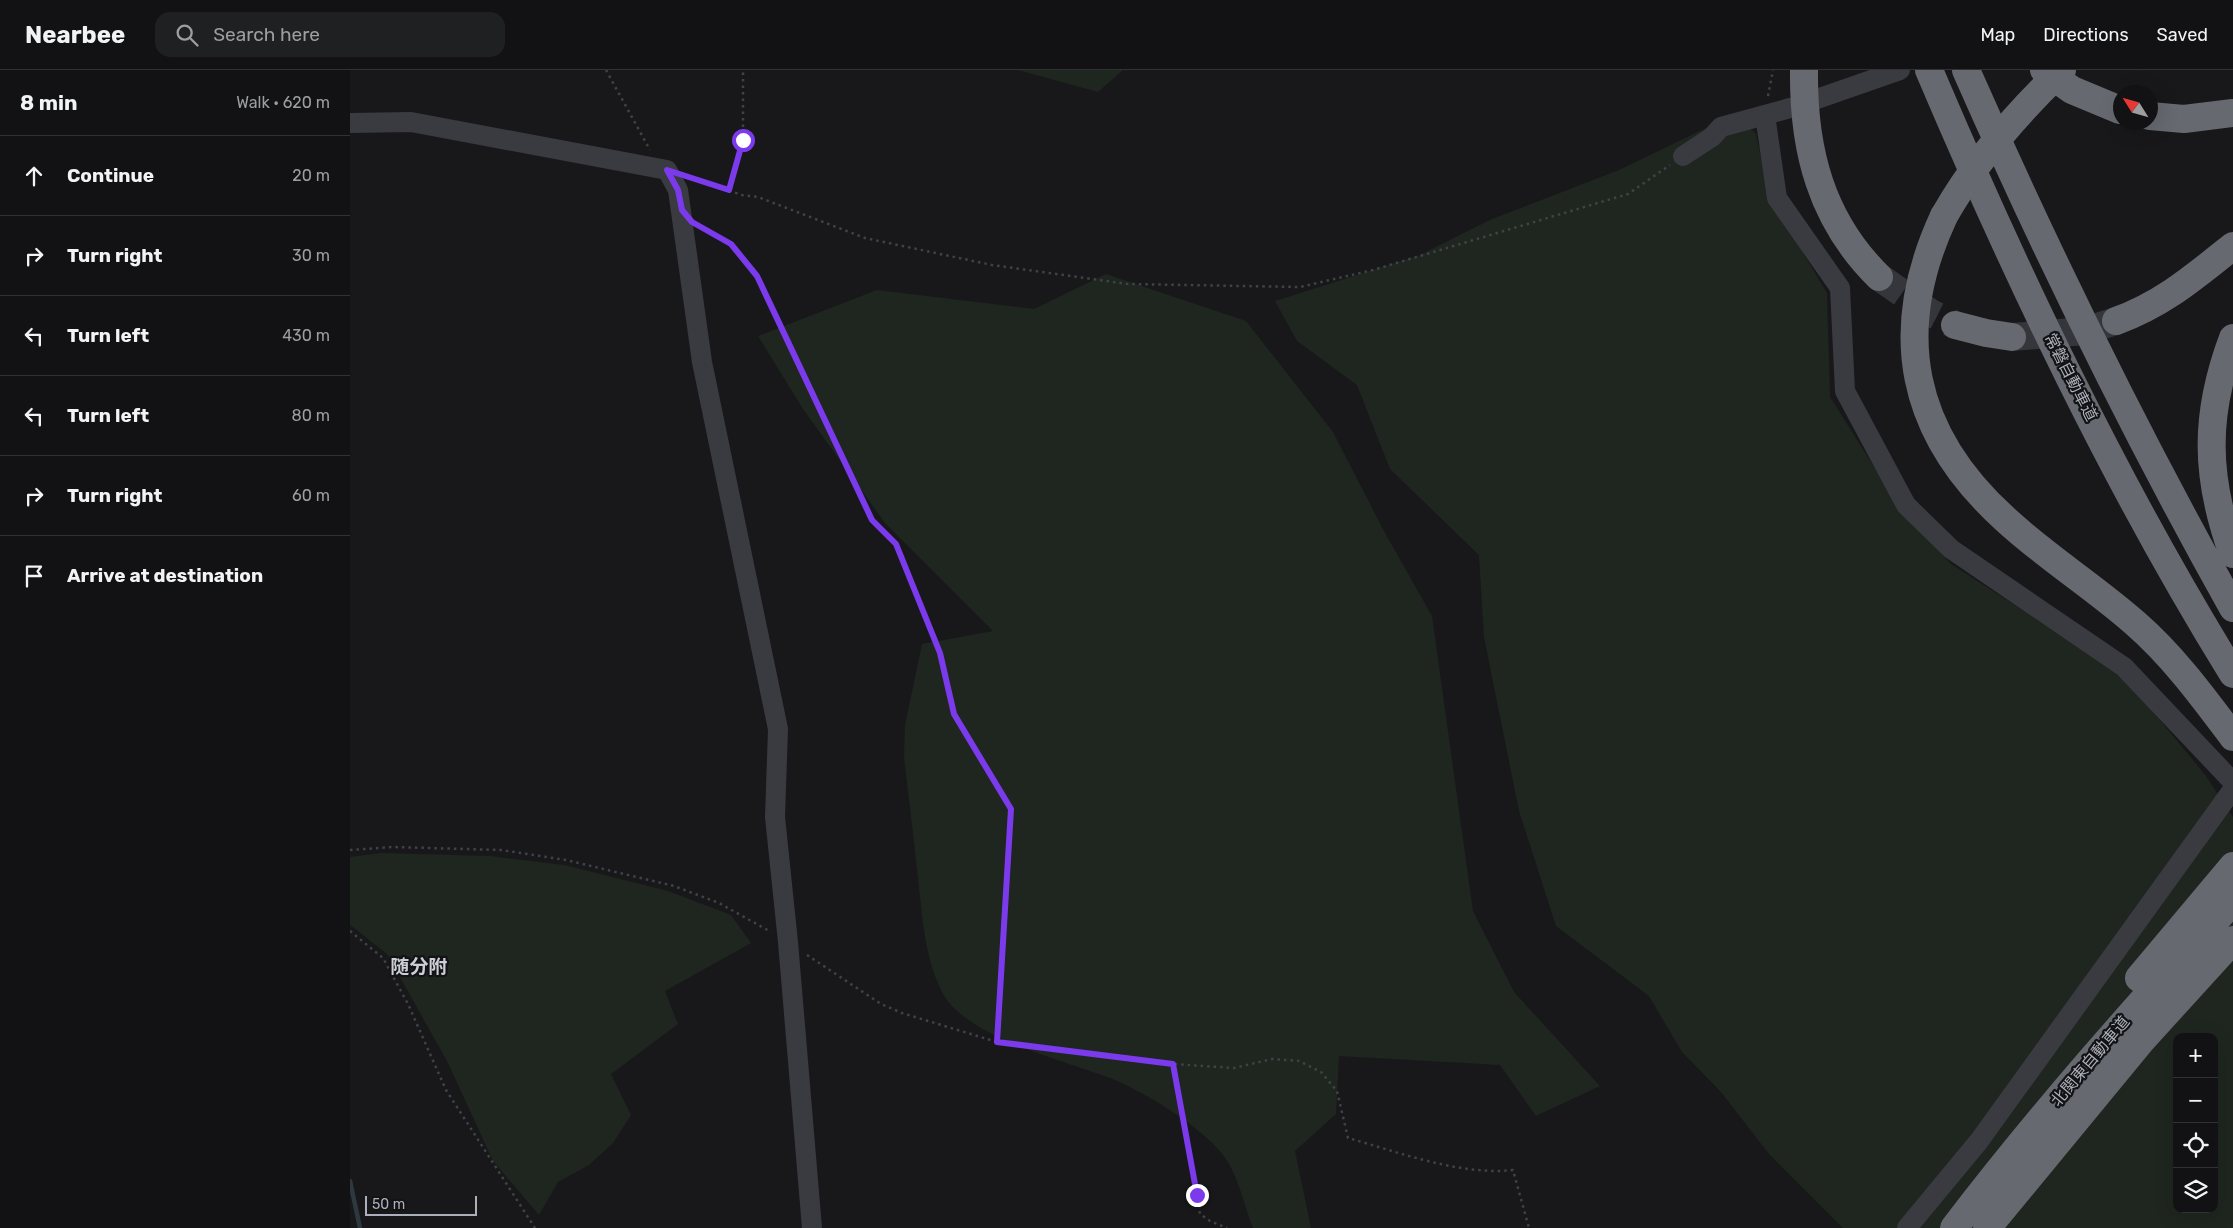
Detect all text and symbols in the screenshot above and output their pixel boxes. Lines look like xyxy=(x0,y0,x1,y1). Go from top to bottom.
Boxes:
search box xyxy=(155,12,505,57)
text: Nearbee xyxy=(25,21,125,49)
icon: search xyxy=(173,21,201,49)
text: Search here xyxy=(213,23,320,46)
text: Map xyxy=(1980,24,2015,46)
text: Directions xyxy=(2043,24,2129,46)
text: Saved xyxy=(2157,24,2208,46)
north arrow xyxy=(2113,85,2158,130)
text: 8 min xyxy=(20,90,77,115)
text: Walk · 620 m xyxy=(236,93,330,112)
route start xyxy=(732,129,755,152)
icon: ahead xyxy=(20,162,48,190)
text: Continue xyxy=(67,164,154,187)
text: 20 m xyxy=(292,166,330,185)
icon: right xyxy=(20,242,48,270)
text: Turn right xyxy=(67,244,162,267)
text: 30 m xyxy=(292,246,330,265)
icon: left xyxy=(20,322,48,350)
text: Turn left xyxy=(67,324,149,347)
text: 430 m xyxy=(282,326,330,345)
street label: 常磐自動車道 xyxy=(2041,330,2101,424)
icon: left xyxy=(20,402,48,430)
text: Turn left xyxy=(67,404,149,427)
text: 80 m xyxy=(292,406,330,425)
icon: right xyxy=(20,482,48,510)
text: Turn right xyxy=(67,484,162,507)
text: 60 m xyxy=(292,486,330,505)
icon: arrive xyxy=(20,562,48,590)
text: Arrive at destination xyxy=(67,564,263,587)
district label: 随分附 xyxy=(390,955,448,978)
street label: 北関東自動車道 xyxy=(2047,1012,2133,1110)
map controls xyxy=(2173,1033,2218,1213)
button: + xyxy=(2173,1033,2218,1078)
button: − xyxy=(2173,1078,2218,1123)
button: locate xyxy=(2173,1123,2218,1168)
button: layers xyxy=(2173,1168,2218,1213)
route end xyxy=(1186,1184,1209,1207)
scale bar xyxy=(365,1193,478,1216)
text: 50 m xyxy=(372,1196,405,1213)

